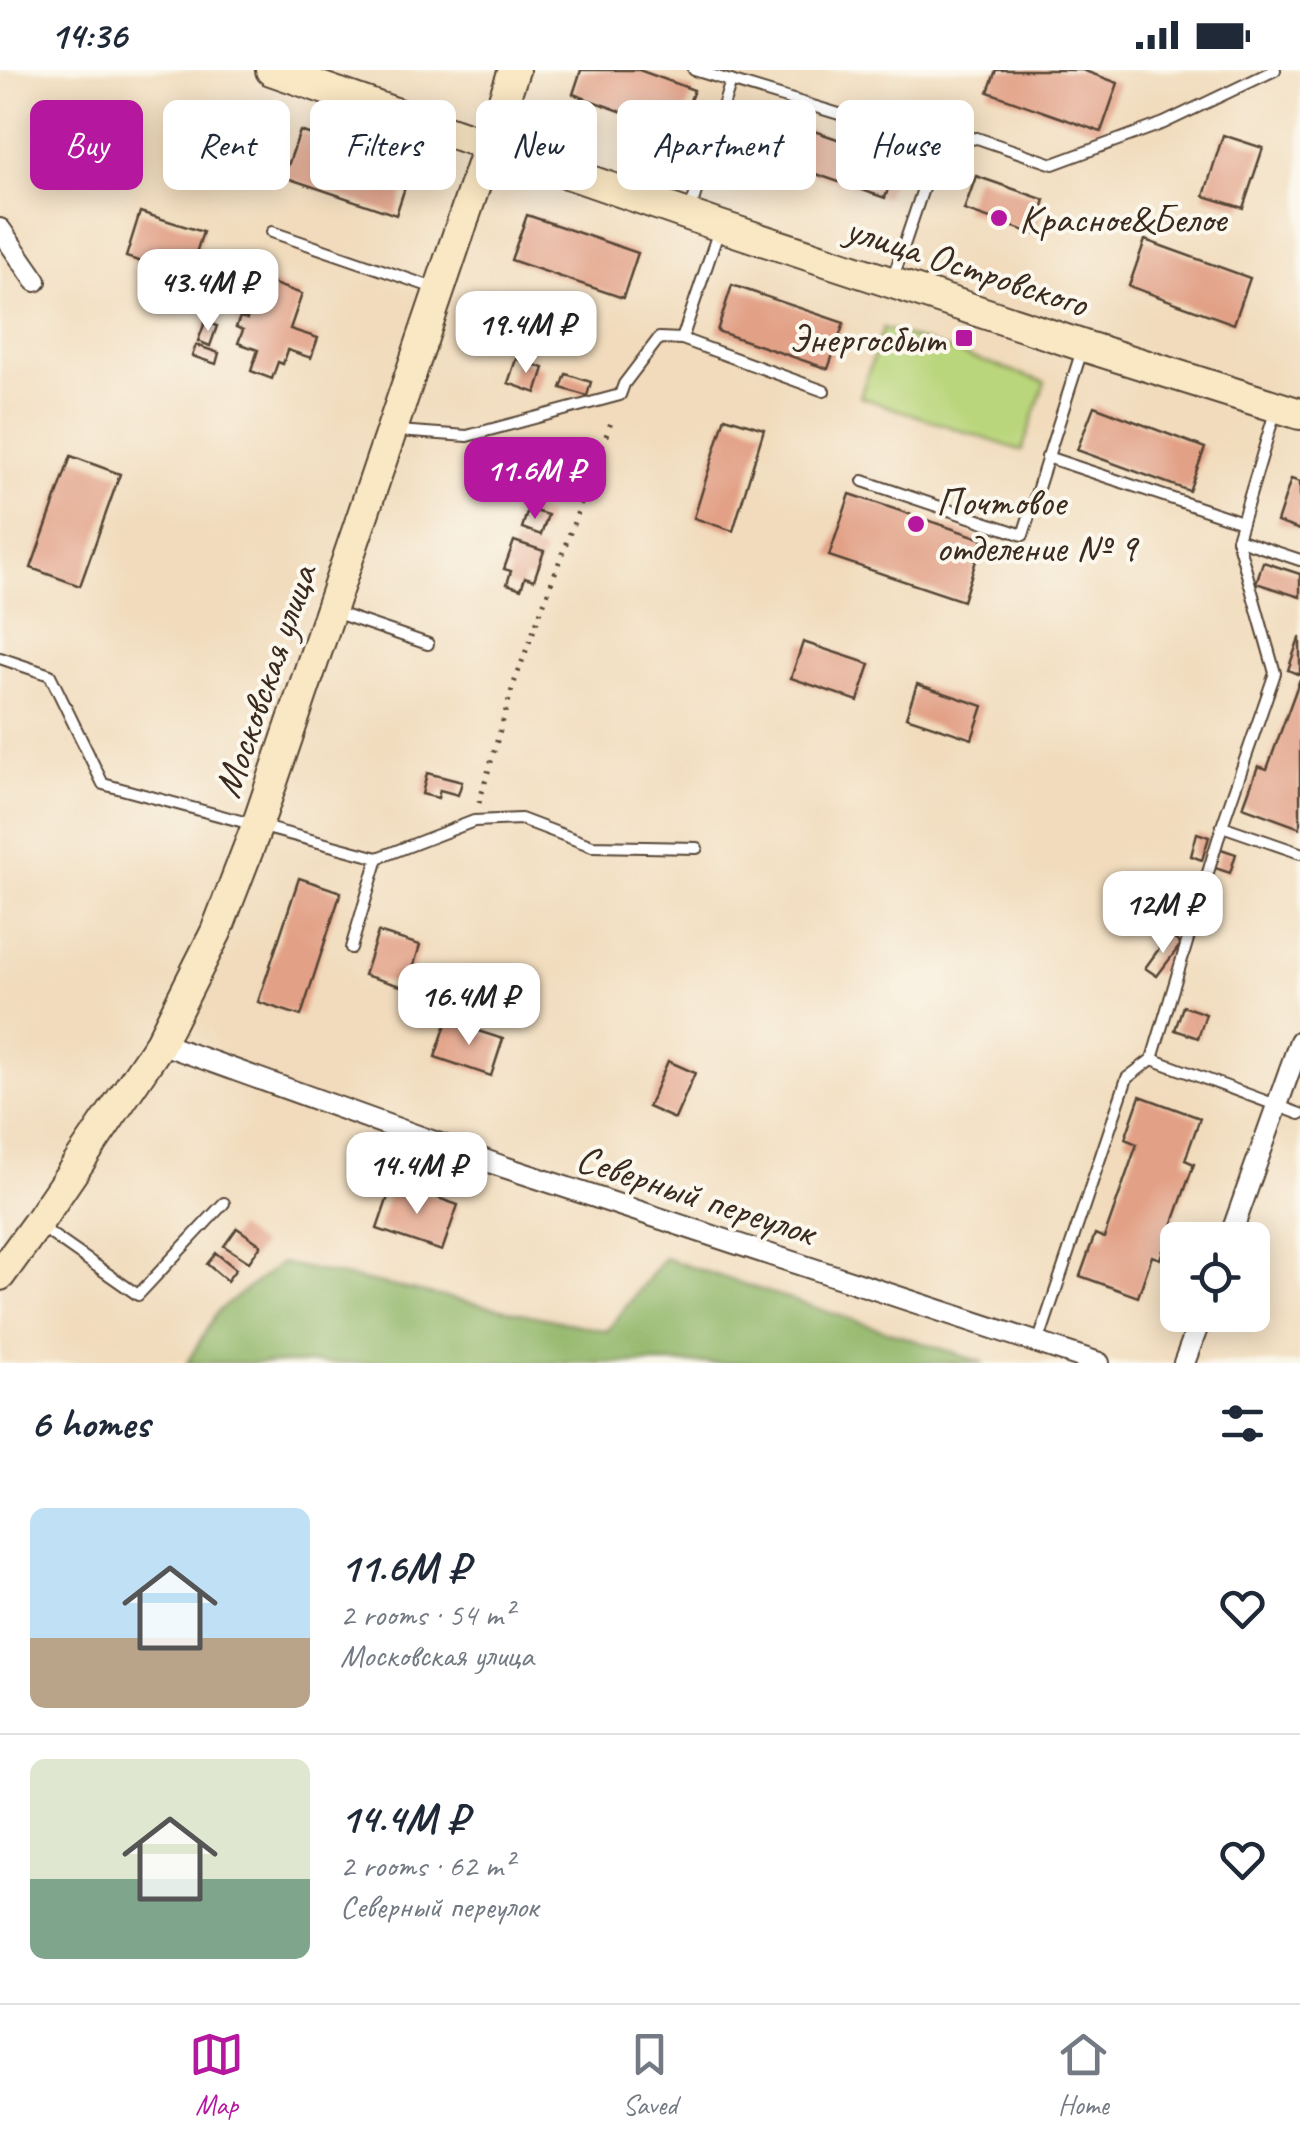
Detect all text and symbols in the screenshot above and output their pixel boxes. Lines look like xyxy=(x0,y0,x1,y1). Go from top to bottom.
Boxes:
text: 14:36 xyxy=(50,12,127,59)
chip: Buy xyxy=(30,100,143,190)
chip: Rent xyxy=(163,100,290,190)
chip: Filters xyxy=(310,100,456,190)
chip: New xyxy=(476,100,597,190)
chip: Apartment xyxy=(617,100,816,190)
chip: House xyxy=(836,100,974,190)
place label: Красное&Белое xyxy=(1019,194,1229,244)
street label: улица Островского xyxy=(838,203,1095,329)
marker: Красное&Белое xyxy=(988,207,1010,229)
pin: 43.4M ₽ xyxy=(116,249,300,334)
text: 43.4M ₽ xyxy=(159,261,257,302)
pin: 19.4M ₽ xyxy=(434,291,618,376)
text: 19.4M ₽ xyxy=(478,303,574,344)
place label: Энергосбыт xyxy=(789,314,947,364)
marker: Энергосбыт xyxy=(953,327,975,349)
pin: 11.6M ₽ xyxy=(443,437,627,522)
text: 11.6M ₽ xyxy=(486,449,584,490)
place label: Почтовое отделение № 9 xyxy=(936,477,1140,573)
marker: Почтовое отделение № 9 xyxy=(905,513,927,535)
street label: Московская улица xyxy=(202,556,329,804)
pin: 12M ₽ xyxy=(1093,871,1233,956)
text: 12M ₽ xyxy=(1125,883,1201,924)
pin: 16.4M ₽ xyxy=(377,963,561,1048)
text: 16.4M ₽ xyxy=(420,975,518,1016)
pin: 14.4M ₽ xyxy=(325,1132,509,1217)
street label: Северный переулок xyxy=(570,1133,824,1258)
text: 14.4M ₽ xyxy=(368,1144,466,1185)
map controls xyxy=(1160,1222,1270,1332)
button: locate xyxy=(1160,1222,1270,1332)
icon: filters xyxy=(1215,1396,1270,1451)
text: 6 homes xyxy=(30,1397,149,1450)
text: 11.6M ₽ xyxy=(340,1541,468,1594)
icon: home xyxy=(110,1548,230,1668)
icon: heart xyxy=(1215,1581,1270,1636)
text: 2 rooms · 54 m² xyxy=(340,1594,513,1635)
text: Московская улица xyxy=(340,1635,534,1676)
text: 14.4M ₽ xyxy=(340,1792,468,1845)
icon: home xyxy=(110,1799,230,1919)
icon: heart xyxy=(1215,1832,1270,1887)
text: 2 rooms · 62 m² xyxy=(340,1845,513,1886)
text: Северный переулок xyxy=(340,1886,538,1927)
tab: Map xyxy=(189,2027,244,2122)
tab: Saved xyxy=(622,2027,677,2122)
tab: Home xyxy=(1056,2027,1111,2122)

